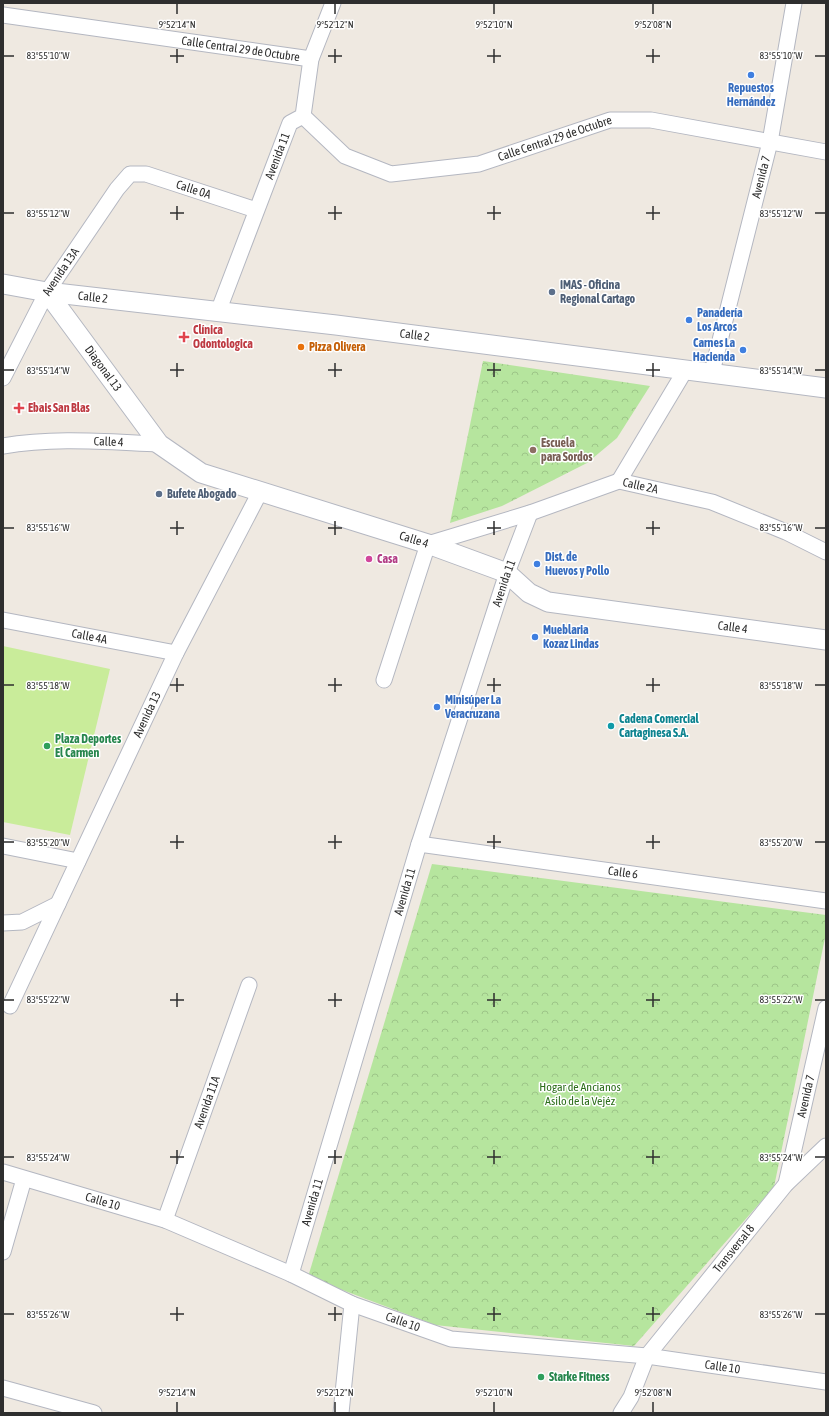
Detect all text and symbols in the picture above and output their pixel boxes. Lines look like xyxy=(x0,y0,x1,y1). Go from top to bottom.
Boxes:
text: 9°52'14"N xyxy=(158,19,196,30)
text: 9°52'12"N xyxy=(316,19,354,30)
text: 9°52'10"N xyxy=(475,19,513,30)
text: 9°52'08"N xyxy=(634,19,672,30)
street label: Calle Central 29 de Octubre xyxy=(180,34,301,64)
text: 83°55'10"W xyxy=(26,50,70,61)
text: 83°55'10"W xyxy=(759,50,803,61)
marker: Repuestos Hernández xyxy=(746,70,756,80)
place label: Repuestos Hernández xyxy=(727,81,776,109)
street label: Calle Central 29 de Octubre xyxy=(496,113,614,164)
street label: Avenida 11 xyxy=(262,130,293,181)
street label: Avenida 7 xyxy=(749,154,773,200)
street label: Calle 0A xyxy=(174,177,213,202)
text: 83°55'12"W xyxy=(26,208,70,219)
text: 83°55'12"W xyxy=(759,208,803,219)
street label: Avenida 13A xyxy=(39,245,82,298)
place label: IMAS - Oficina Regional Cartago xyxy=(560,278,636,306)
marker: IMAS - Oficina Regional Cartago xyxy=(547,287,557,297)
street label: Calle 2 xyxy=(77,289,109,306)
place label: Panadería Los Arcos xyxy=(697,306,743,334)
marker: Panadería Los Arcos xyxy=(684,315,694,325)
place label: Clínica Odontologica xyxy=(193,323,253,351)
street label: Calle 2 xyxy=(399,326,431,344)
marker: Clínica Odontologica xyxy=(178,331,190,343)
place label: Carnes La Hacienda xyxy=(693,336,735,364)
place label: Pizza Olivera xyxy=(309,340,366,354)
marker: Pizza Olivera xyxy=(296,342,306,352)
street label: Diagonal 13 xyxy=(82,343,125,394)
marker: Carnes La Hacienda xyxy=(738,345,748,355)
text: 83°55'14"W xyxy=(26,365,70,376)
text: 83°55'14"W xyxy=(759,365,803,376)
place label: Ebais San Blas xyxy=(28,401,91,415)
marker: Ebais San Blas xyxy=(13,402,25,414)
street label: Calle 4 xyxy=(93,434,124,449)
place label: Escuela para Sordos xyxy=(541,436,593,464)
marker: Escuela para Sordos xyxy=(528,445,538,455)
street label: Calle 2A xyxy=(621,475,659,497)
place label: Bufete Abogado xyxy=(167,487,237,501)
marker: Bufete Abogado xyxy=(154,489,164,499)
text: 83°55'16"W xyxy=(26,522,70,533)
text: 83°55'16"W xyxy=(759,522,803,533)
street label: Calle 4 xyxy=(398,528,431,551)
place label: Dist. de Huevos y Pollo xyxy=(545,550,610,578)
place label: Casa xyxy=(377,552,398,566)
marker: Casa xyxy=(364,554,374,564)
street label: Avenida 11 xyxy=(490,557,519,609)
marker: Dist. de Huevos y Pollo xyxy=(532,559,542,569)
street label: Calle 4 xyxy=(717,618,749,636)
place label: Mueblaria Kozaz Lindas xyxy=(543,623,600,651)
street label: Calle 4A xyxy=(71,626,108,647)
marker: Mueblaria Kozaz Lindas xyxy=(530,632,540,642)
text: 83°55'18"W xyxy=(26,680,70,691)
text: 83°55'18"W xyxy=(759,680,803,691)
street label: Avenida 13 xyxy=(130,689,164,740)
place label: Minisúper La Veracruzana xyxy=(444,693,501,721)
marker: Minisúper La Veracruzana xyxy=(432,702,442,712)
place label: Cadena Comercial Cartaginesa S.A. xyxy=(619,712,700,740)
marker: Cadena Comercial Cartaginesa S.A. xyxy=(606,721,616,731)
place label: Plaza Deportes El Carmen xyxy=(55,732,122,760)
marker: Plaza Deportes El Carmen xyxy=(42,741,52,751)
text: 83°55'20"W xyxy=(26,837,70,848)
text: 83°55'20"W xyxy=(759,837,803,848)
street label: Calle 6 xyxy=(607,864,639,882)
street label: Avenida 11 xyxy=(391,866,419,917)
text: 83°55'22"W xyxy=(26,994,70,1005)
text: 83°55'22"W xyxy=(759,994,803,1005)
street label: Avenida 7 xyxy=(794,1073,818,1119)
street label: Avenida 11A xyxy=(191,1074,223,1130)
park label: Hogar de Ancianos Asilo de la Vejéz xyxy=(539,1080,621,1108)
text: 83°55'24"W xyxy=(26,1152,70,1163)
text: 83°55'24"W xyxy=(759,1152,803,1163)
street label: Avenida 11 xyxy=(299,1176,326,1228)
street label: Calle 10 xyxy=(84,1190,122,1213)
street label: Transversal 8 xyxy=(710,1221,758,1275)
text: 83°55'26"W xyxy=(26,1309,70,1320)
street label: Calle 10 xyxy=(384,1309,422,1335)
text: 83°55'26"W xyxy=(759,1309,803,1320)
street label: Calle 10 xyxy=(704,1357,741,1376)
place label: Starke Fitness xyxy=(549,1370,610,1384)
marker: Starke Fitness xyxy=(536,1372,546,1382)
text: 9°52'14"N xyxy=(158,1387,196,1398)
text: 9°52'12"N xyxy=(316,1387,354,1398)
text: 9°52'10"N xyxy=(475,1387,513,1398)
text: 9°52'08"N xyxy=(634,1387,672,1398)

